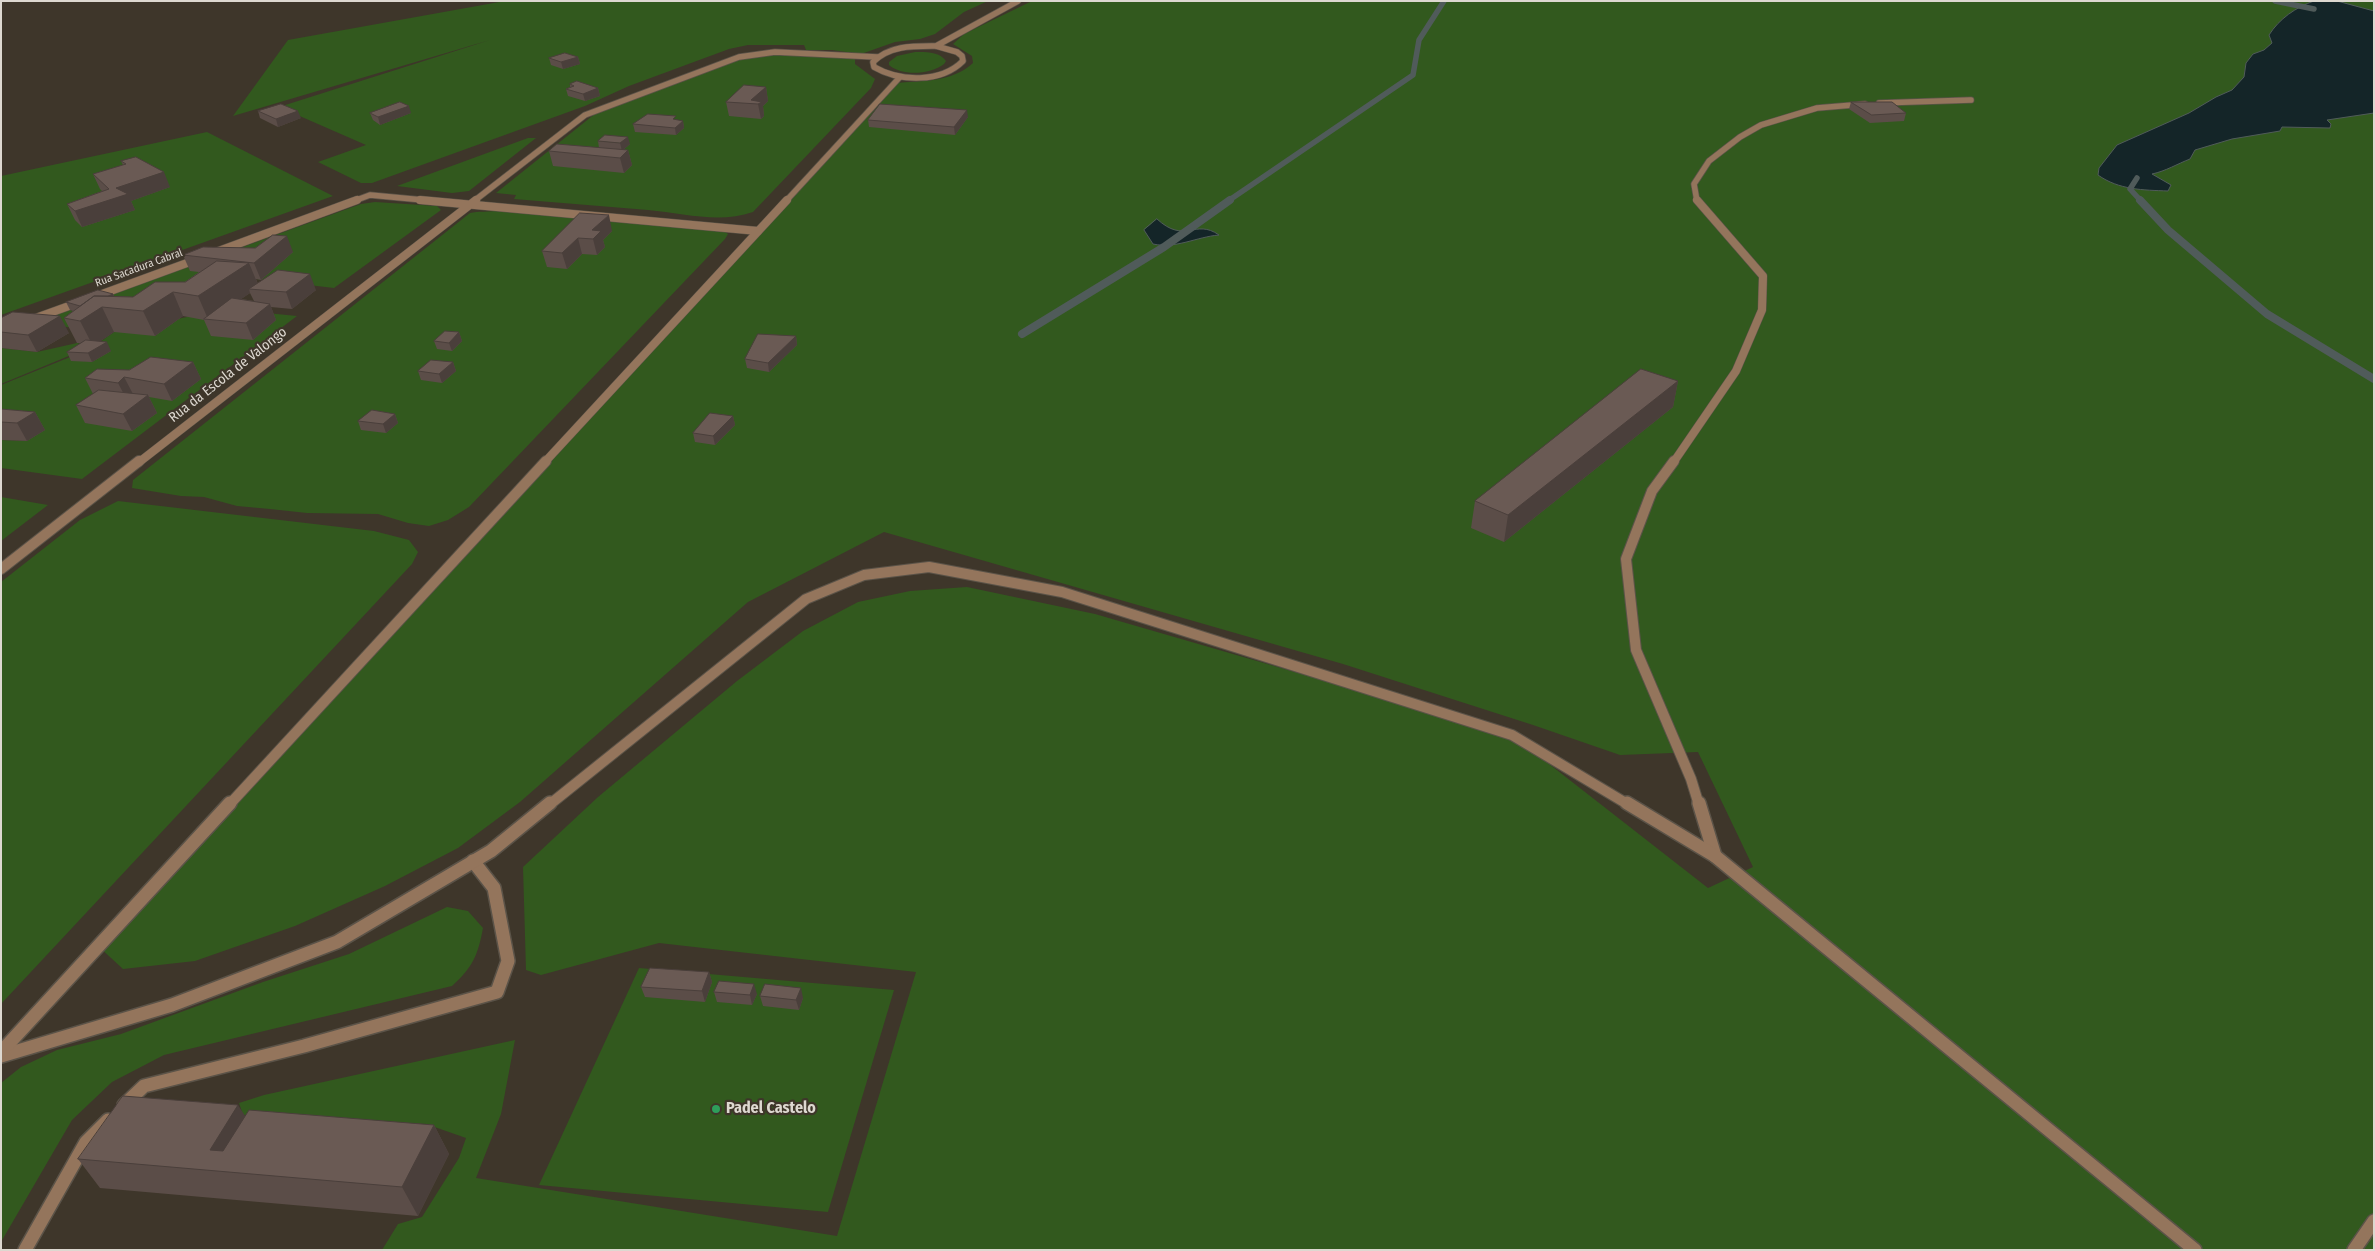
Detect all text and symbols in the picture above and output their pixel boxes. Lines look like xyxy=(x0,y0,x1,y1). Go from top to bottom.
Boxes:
street label: Rua Sacadura Cabral xyxy=(93,246,185,290)
street label: Rua da Escola de Valongo xyxy=(166,324,290,426)
place label: Padel Castelo xyxy=(726,1099,816,1119)
marker: Padel Castelo xyxy=(710,1103,722,1115)

